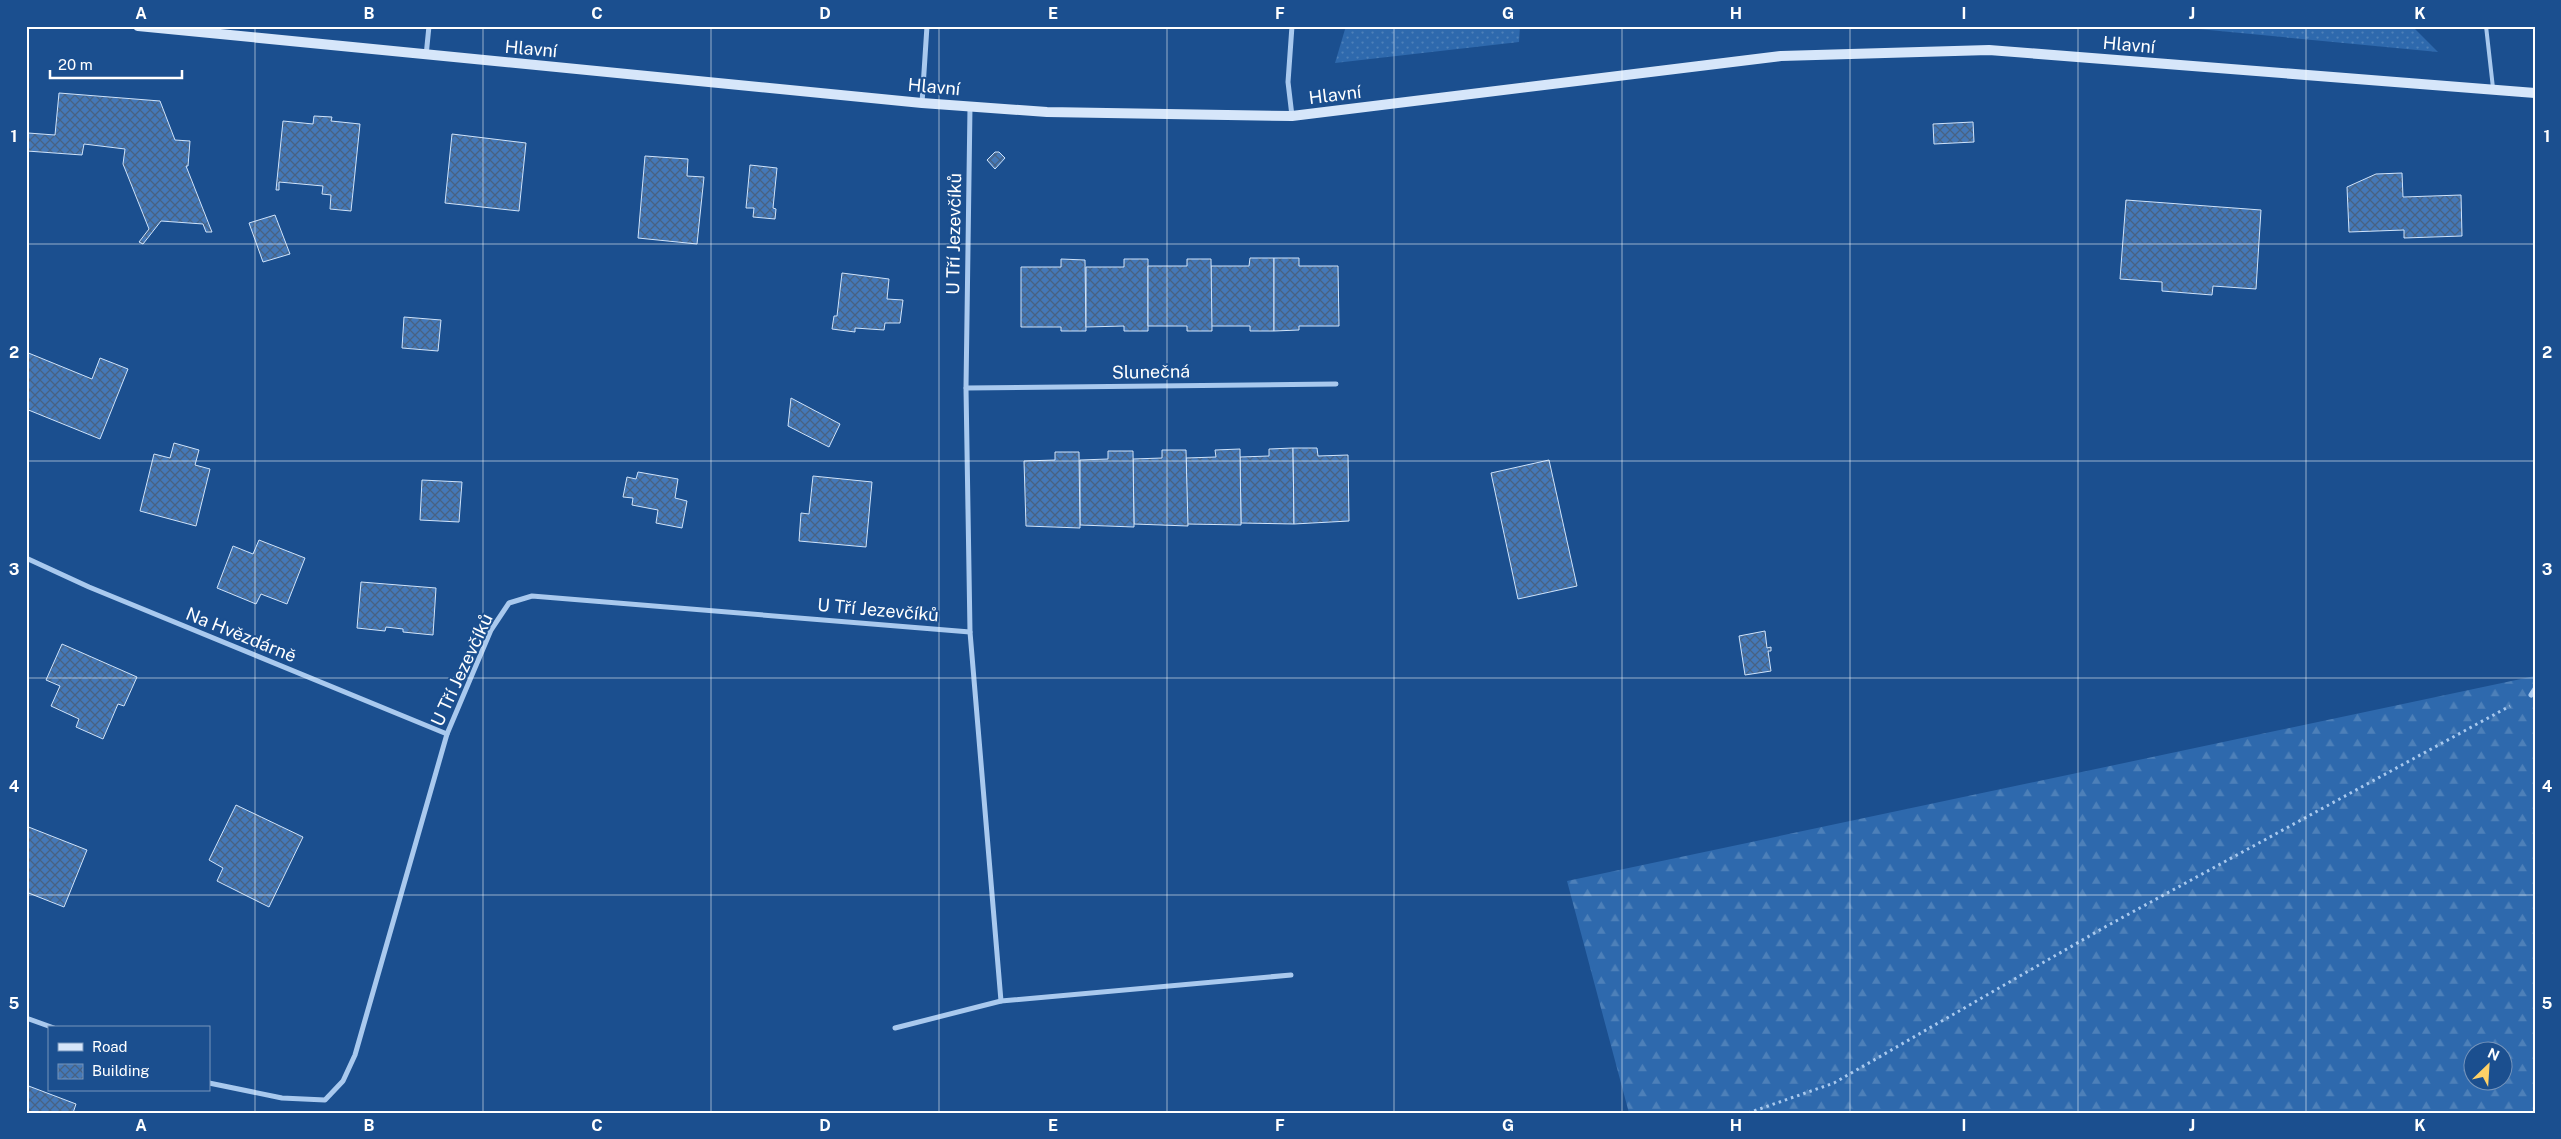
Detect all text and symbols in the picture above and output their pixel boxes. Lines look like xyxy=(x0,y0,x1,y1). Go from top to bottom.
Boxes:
text: A xyxy=(135,4,147,23)
text: B xyxy=(364,4,375,23)
text: C xyxy=(591,4,603,23)
text: D xyxy=(819,4,831,23)
text: E xyxy=(1048,4,1058,23)
text: F xyxy=(1275,4,1285,23)
text: G xyxy=(1502,4,1514,23)
text: H xyxy=(1730,4,1742,23)
text: I xyxy=(1962,4,1966,23)
text: J xyxy=(2189,4,2195,23)
text: K xyxy=(2414,4,2426,23)
street label: Hlavní xyxy=(2102,32,2157,57)
street label: Hlavní xyxy=(504,36,559,61)
scale bar xyxy=(50,48,182,80)
text: 20 m xyxy=(58,56,93,73)
street label: Hlavní xyxy=(907,74,962,99)
street label: Hlavní xyxy=(1308,81,1363,108)
text: 1 xyxy=(11,127,17,146)
text: 1 xyxy=(2544,127,2550,146)
street label: U Tří Jezevčíků xyxy=(942,173,965,295)
text: 2 xyxy=(9,343,19,362)
text: 2 xyxy=(2542,343,2552,362)
street label: Slunečná xyxy=(1112,360,1190,383)
text: 3 xyxy=(9,560,19,579)
text: 3 xyxy=(2542,560,2552,579)
street label: U Tří Jezevčíků xyxy=(816,594,940,625)
street label: Na Hvězdárně xyxy=(183,603,299,666)
street label: U Tří Jezevčíků xyxy=(426,610,497,729)
text: 4 xyxy=(9,777,20,796)
text: 4 xyxy=(2542,777,2553,796)
text: 5 xyxy=(9,994,20,1013)
text: 5 xyxy=(2542,994,2553,1013)
legend xyxy=(48,1026,210,1092)
text: Road xyxy=(92,1038,128,1055)
north arrow xyxy=(2464,1042,2514,1092)
text: N xyxy=(2485,1045,2502,1064)
text: Building xyxy=(92,1062,150,1079)
text: A xyxy=(135,1116,147,1135)
text: B xyxy=(364,1116,375,1135)
text: C xyxy=(591,1116,603,1135)
text: D xyxy=(819,1116,831,1135)
text: E xyxy=(1048,1116,1058,1135)
text: F xyxy=(1275,1116,1285,1135)
text: G xyxy=(1502,1116,1514,1135)
text: H xyxy=(1730,1116,1742,1135)
text: I xyxy=(1962,1116,1966,1135)
text: J xyxy=(2189,1116,2195,1135)
text: K xyxy=(2414,1116,2426,1135)

